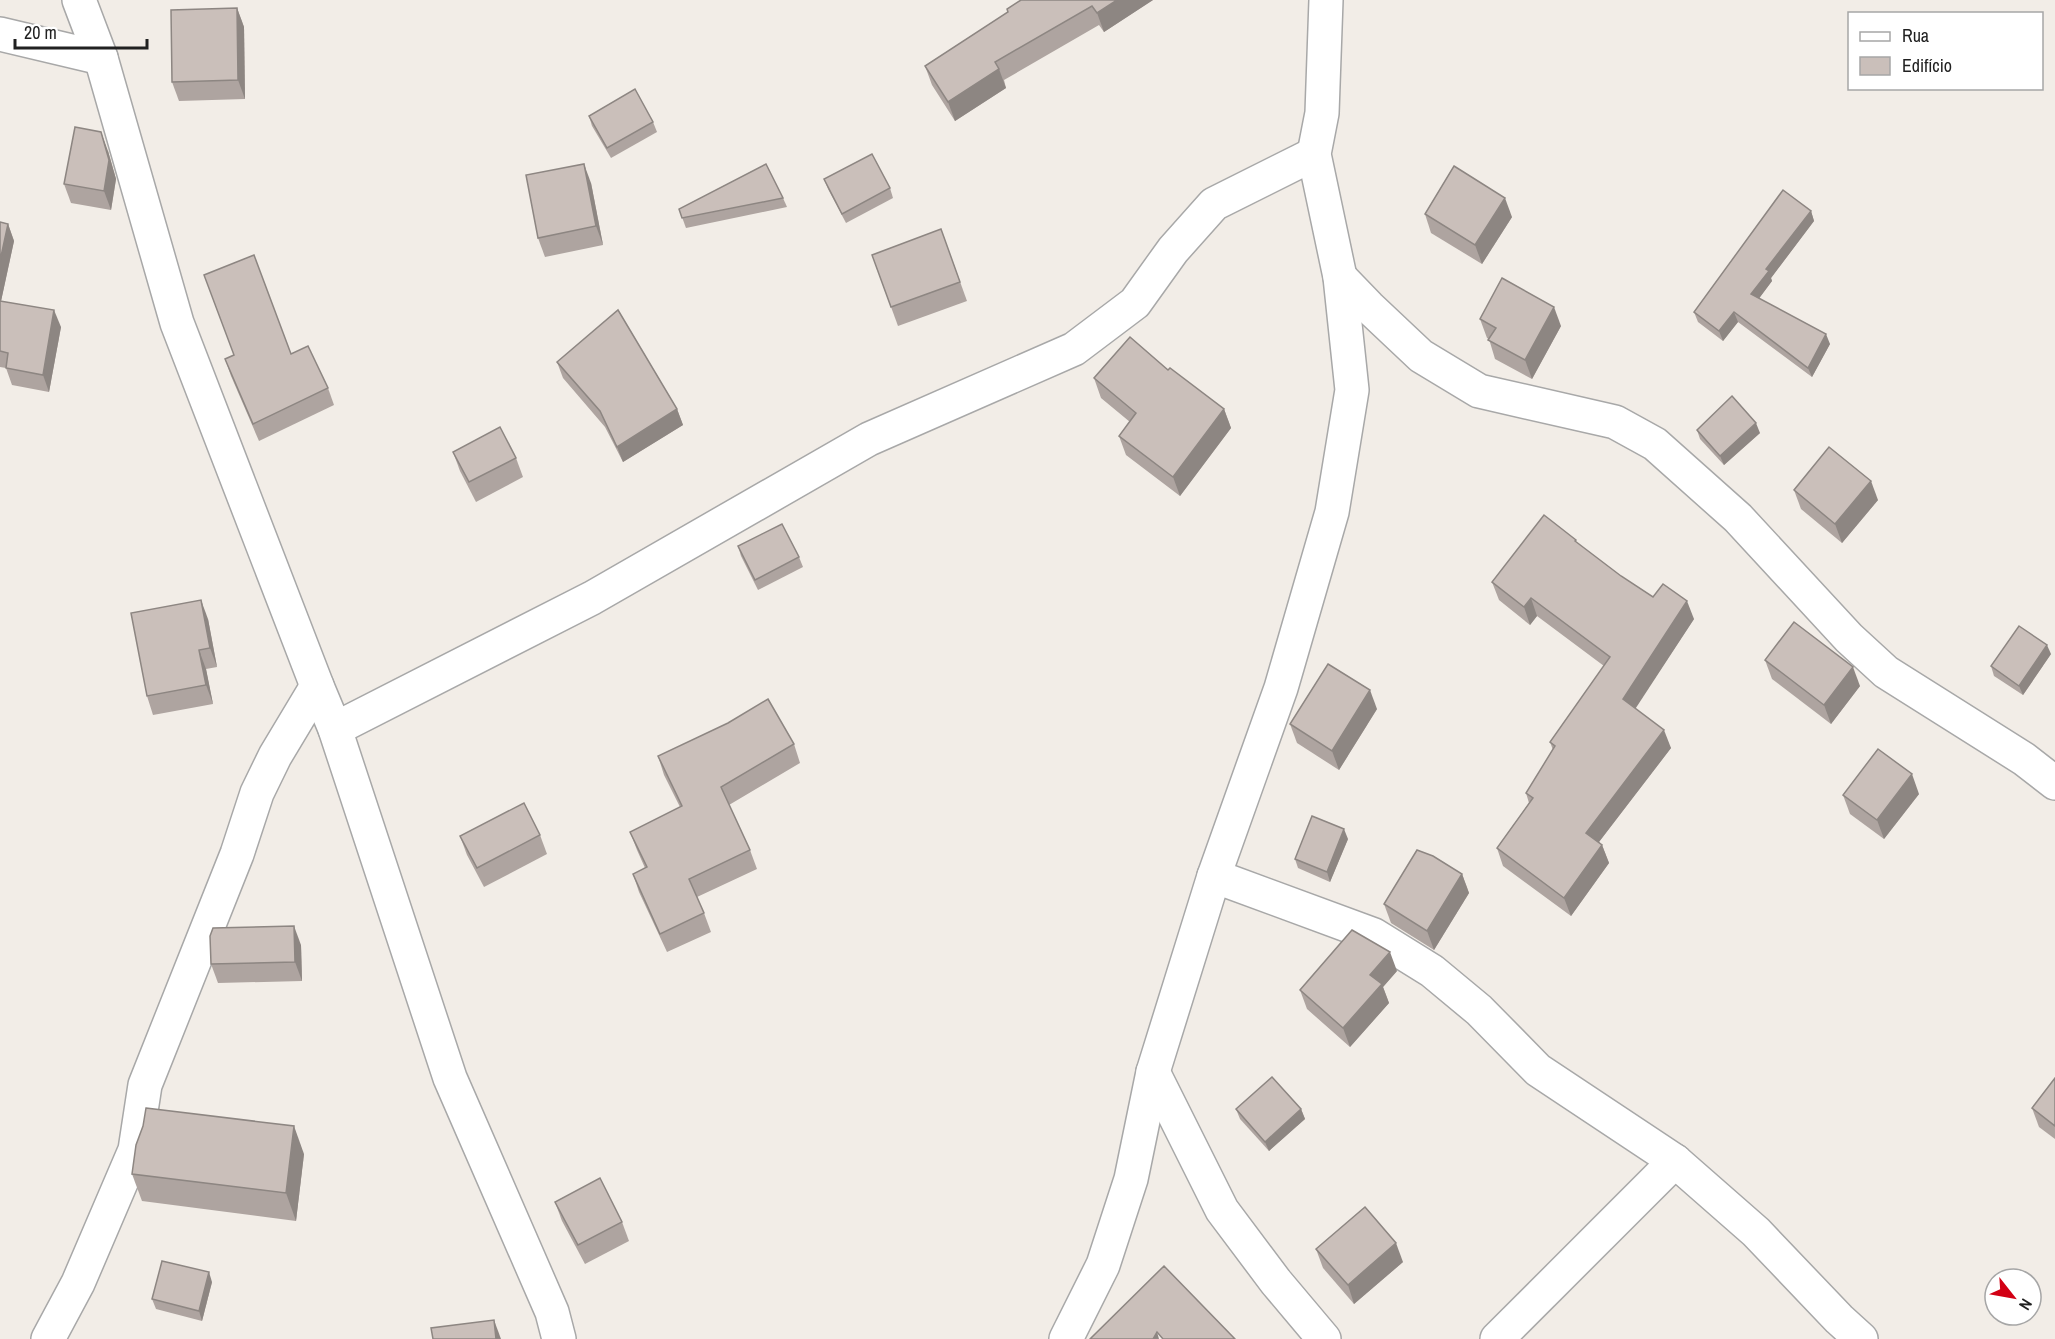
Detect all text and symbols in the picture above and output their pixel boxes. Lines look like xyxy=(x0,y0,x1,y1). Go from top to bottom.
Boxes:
scale bar xyxy=(15,12,147,50)
legend xyxy=(1848,12,2043,90)
text: 20 m xyxy=(24,20,57,45)
text: Rua xyxy=(1902,23,1929,48)
text: Edifício xyxy=(1902,53,1952,78)
north arrow xyxy=(1983,1267,2043,1327)
text: N xyxy=(2014,1295,2038,1314)

